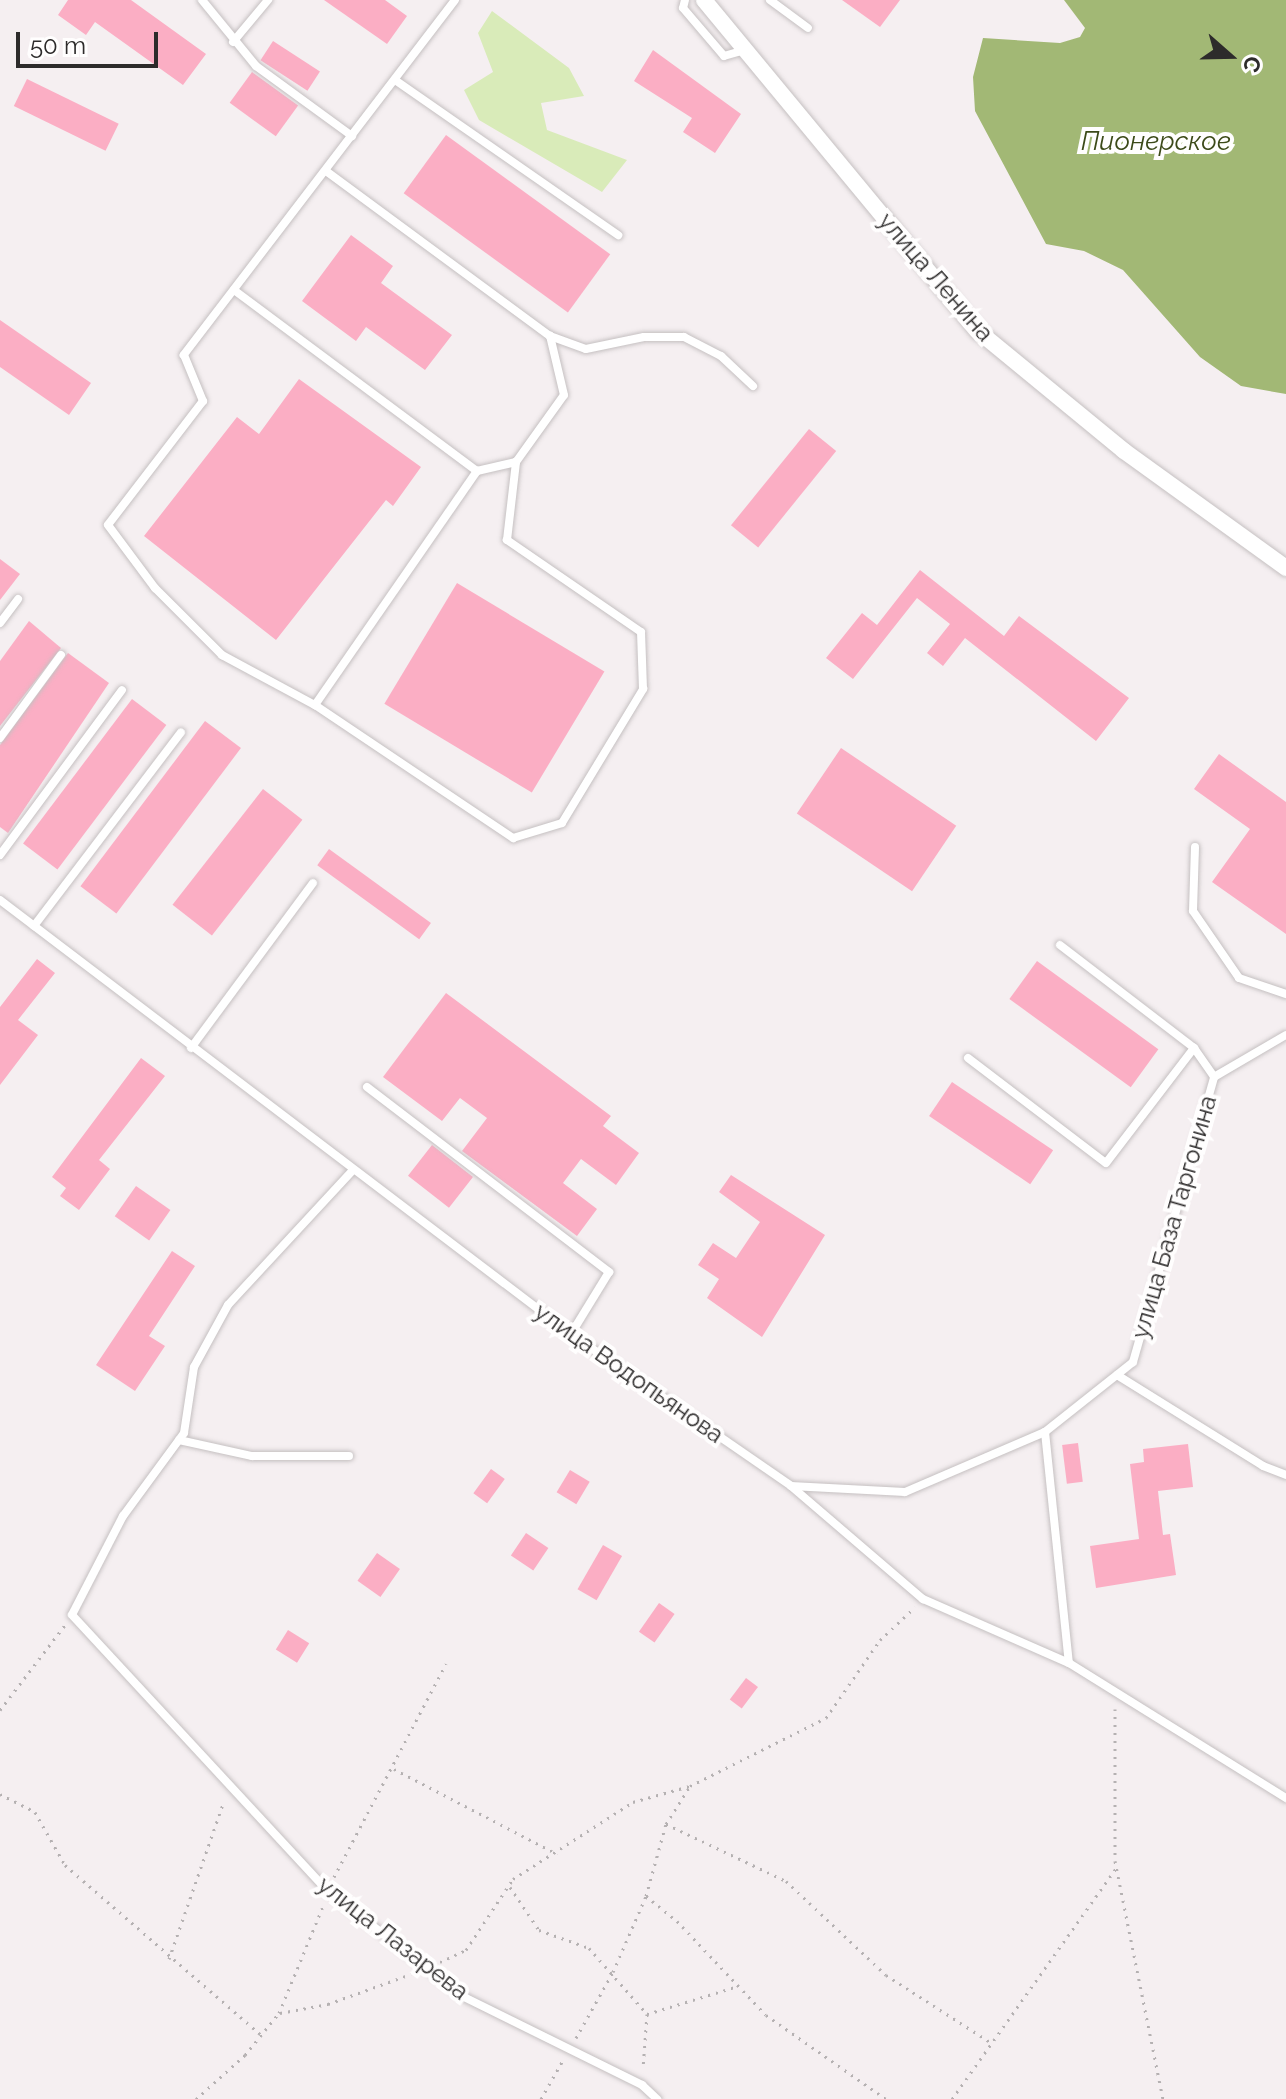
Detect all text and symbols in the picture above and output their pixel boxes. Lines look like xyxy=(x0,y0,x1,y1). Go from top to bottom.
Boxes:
scale bar xyxy=(20,16,162,66)
north arrow xyxy=(1190,16,1270,96)
text: 50 m xyxy=(30,31,86,60)
text: С xyxy=(1238,53,1267,76)
water label: Пионерское xyxy=(1081,126,1231,158)
street label: улица Ленина xyxy=(872,207,1000,347)
street label: улица База Таргонина xyxy=(1125,1092,1223,1342)
street label: улица Водопьянова xyxy=(529,1297,729,1449)
street label: улица Лазарева xyxy=(312,1870,474,2006)

